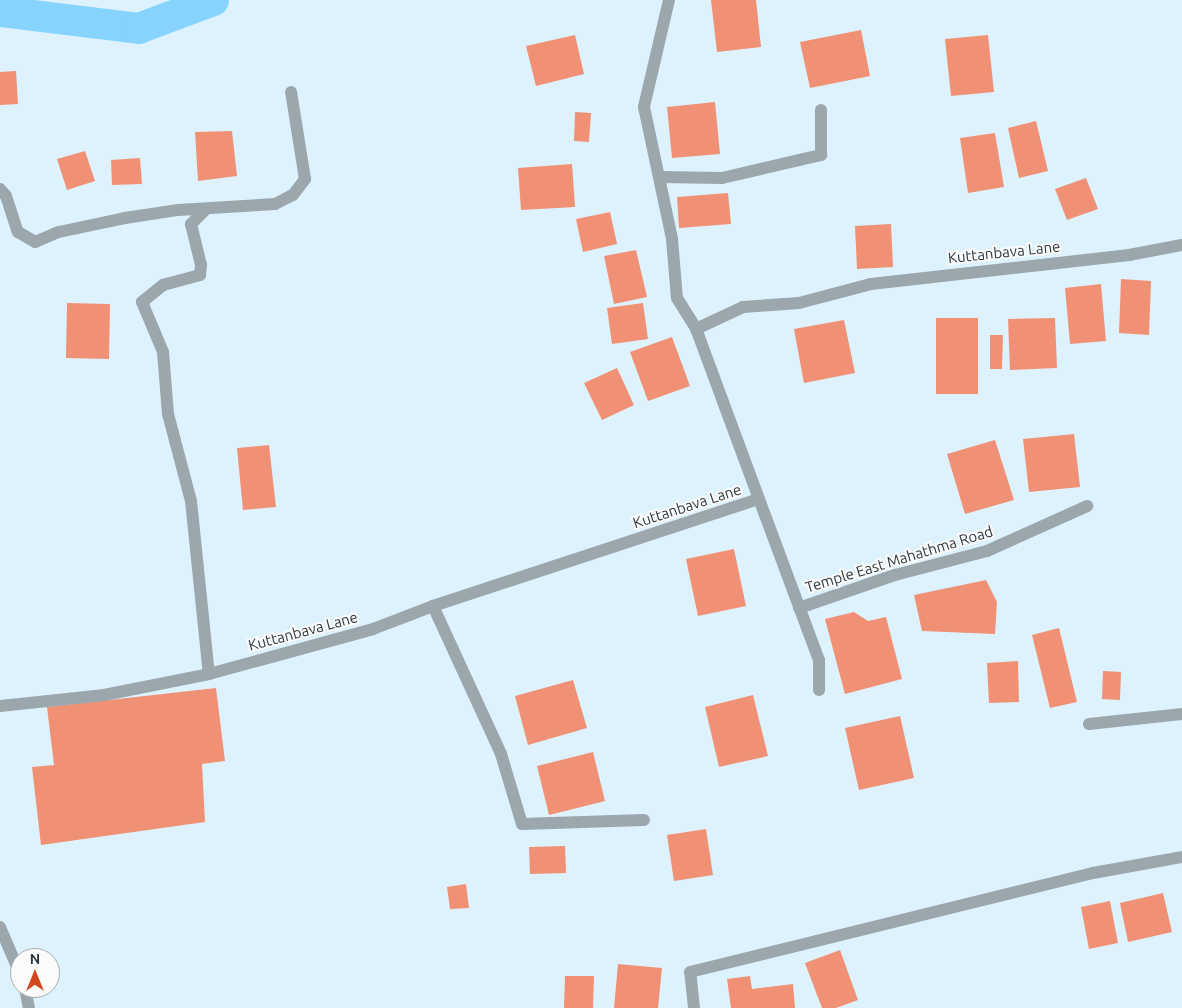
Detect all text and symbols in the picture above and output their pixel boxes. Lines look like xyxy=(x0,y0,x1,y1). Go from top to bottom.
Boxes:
street label: Kuttanbava Lane xyxy=(947,237,1061,267)
street label: Kuttanbava Lane xyxy=(631,480,743,532)
street label: Temple East Mahathma Road xyxy=(803,522,995,596)
street label: Kuttanbava Lane xyxy=(246,608,360,654)
north arrow xyxy=(10,948,60,998)
text: N xyxy=(30,951,40,967)

